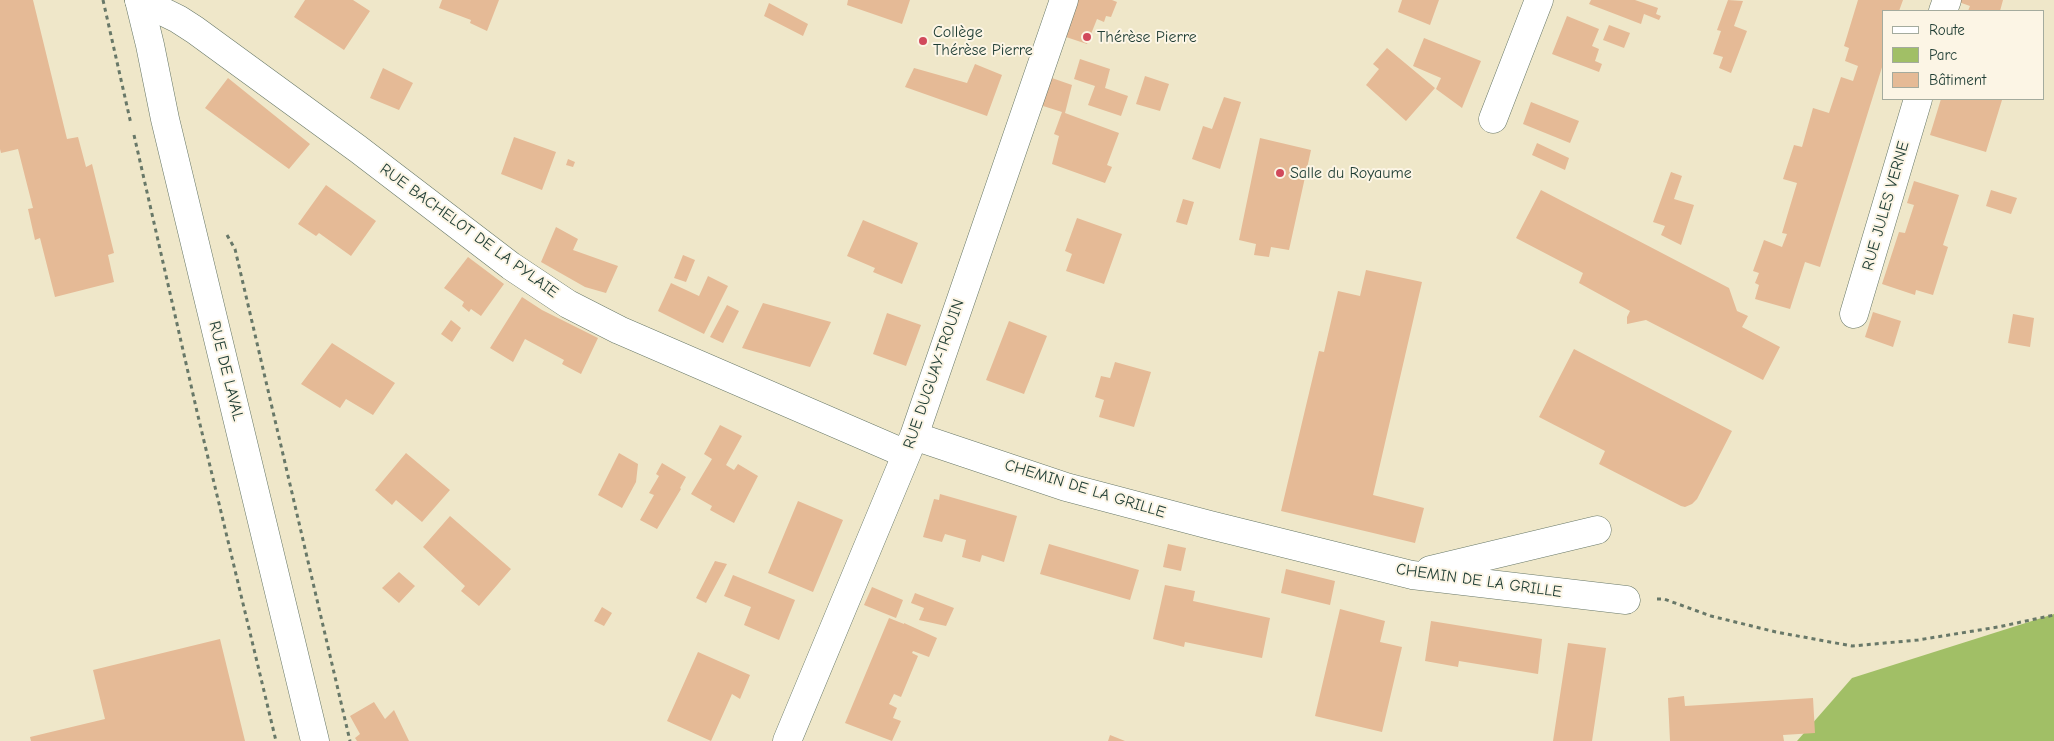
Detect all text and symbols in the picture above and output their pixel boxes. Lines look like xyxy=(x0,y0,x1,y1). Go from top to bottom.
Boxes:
legend xyxy=(1882,10,2044,100)
text: Route xyxy=(1929,21,1965,39)
place label: Collège Thérèse Pierre xyxy=(933,22,1033,60)
place label: Thérèse Pierre xyxy=(1097,27,1197,47)
marker: Thérèse Pierre xyxy=(1081,31,1093,43)
marker: Collège Thérèse Pierre xyxy=(917,35,929,47)
text: Parc xyxy=(1929,46,1957,64)
text: Bâtiment xyxy=(1929,71,1986,89)
street label: RUE JULES VERNE xyxy=(1858,139,1914,273)
street label: RUE BACHELOT DE LA PYLAIE xyxy=(376,160,562,302)
place label: Salle du Royaume xyxy=(1290,163,1412,183)
marker: Salle du Royaume xyxy=(1274,167,1286,179)
street label: RUE DUGUAY-TROUIN xyxy=(899,297,969,451)
street label: RUE DE LAVAL xyxy=(204,319,248,423)
street label: CHEMIN DE LA GRILLE xyxy=(1002,455,1168,523)
street label: CHEMIN DE LA GRILLE xyxy=(1395,560,1563,602)

